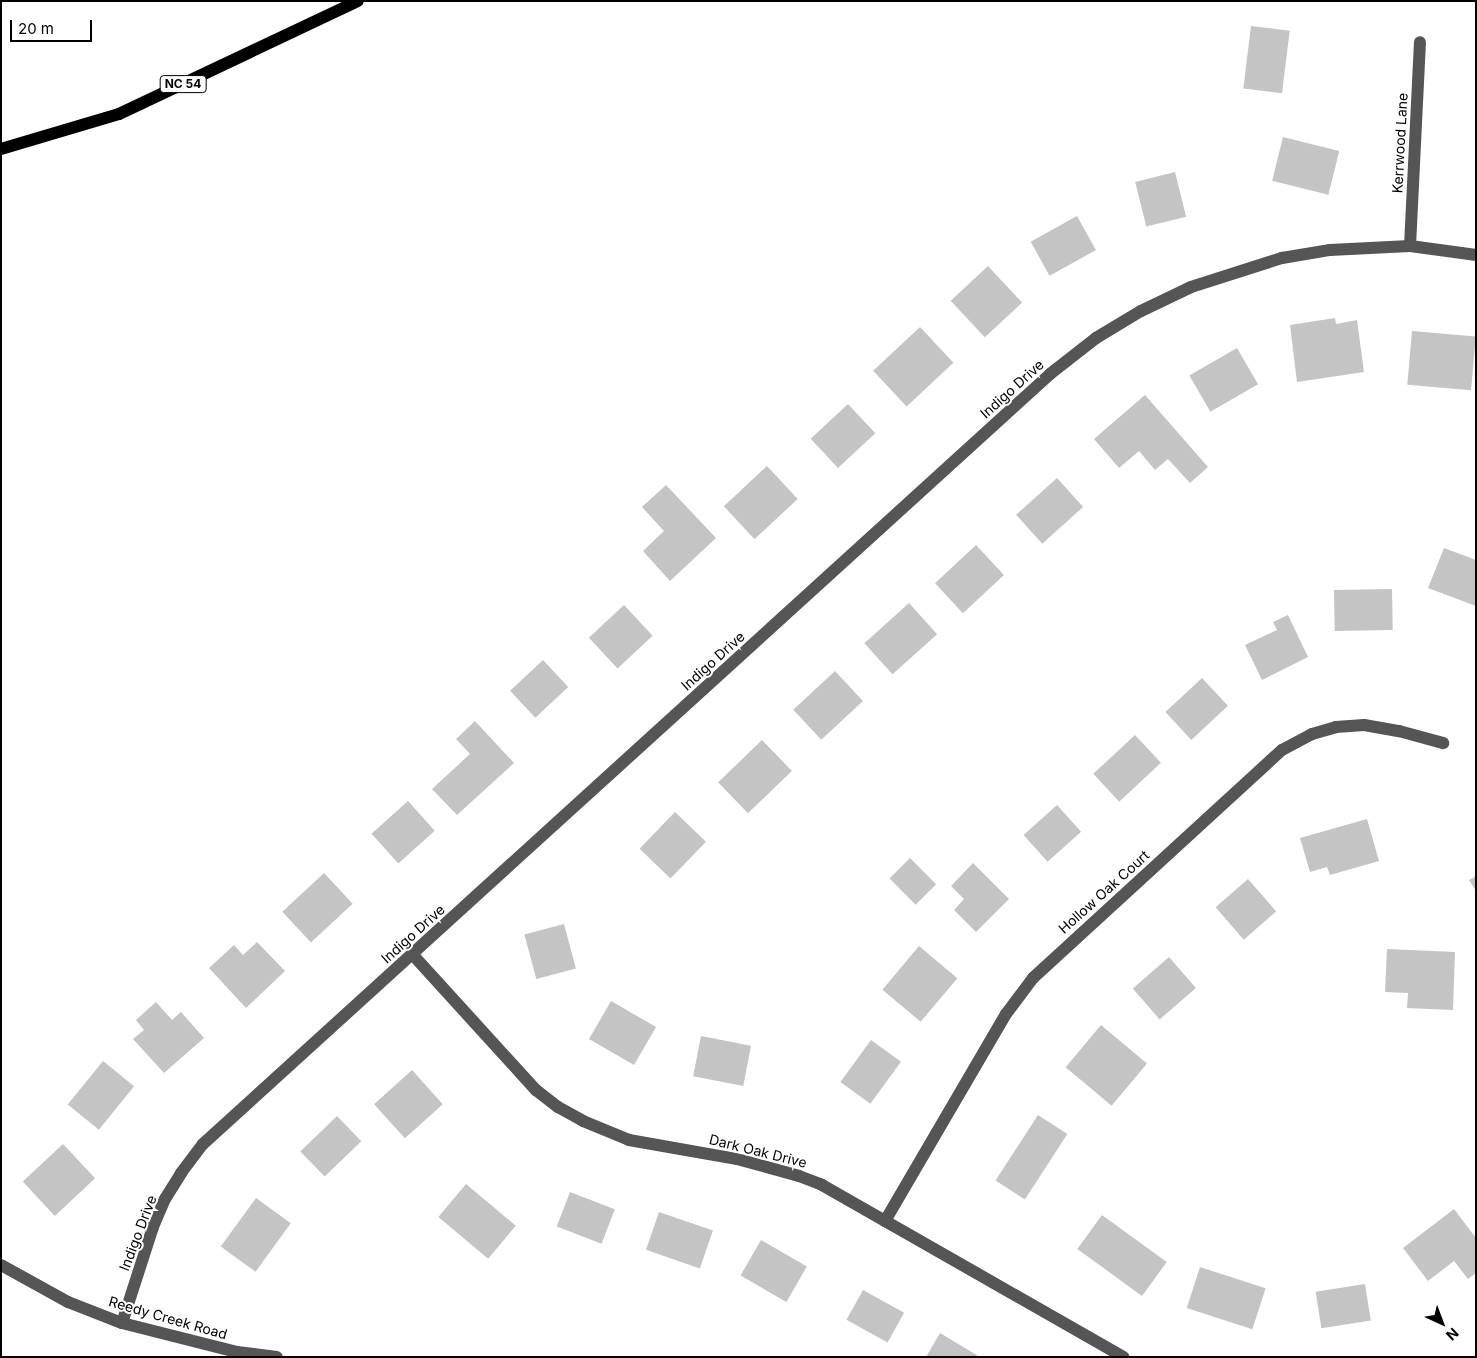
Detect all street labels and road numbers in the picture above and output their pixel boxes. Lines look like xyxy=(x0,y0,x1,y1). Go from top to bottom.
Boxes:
road number: NC 54 xyxy=(159,74,207,94)
street label: Kerrwood Lane xyxy=(1389,92,1411,194)
street label: Indigo Drive xyxy=(977,356,1047,422)
street label: Indigo Drive xyxy=(678,628,748,694)
street label: Hollow Oak Court xyxy=(1055,847,1153,937)
street label: Indigo Drive xyxy=(378,901,448,967)
street label: Dark Oak Drive xyxy=(707,1131,809,1171)
street label: Indigo Drive xyxy=(116,1193,160,1273)
street label: Reedy Creek Road xyxy=(107,1293,229,1343)

